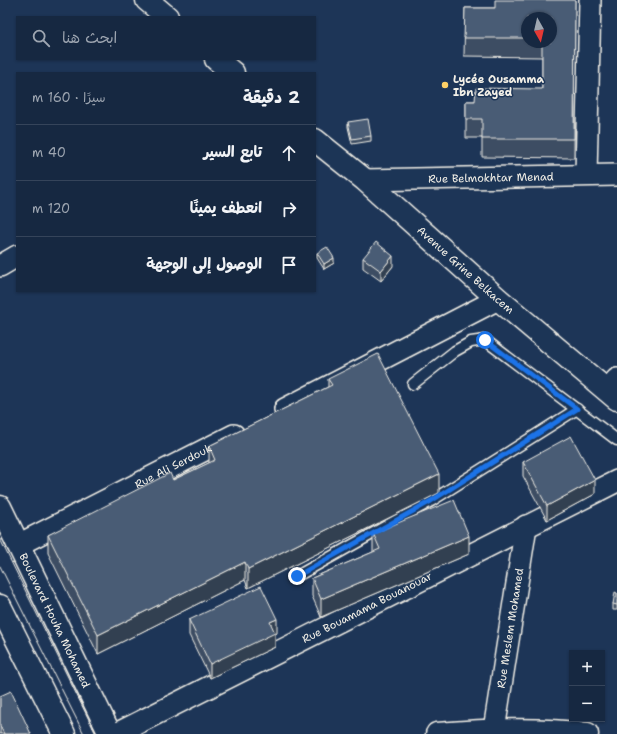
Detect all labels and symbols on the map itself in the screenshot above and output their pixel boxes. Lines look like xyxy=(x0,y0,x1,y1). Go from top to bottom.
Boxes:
north arrow xyxy=(521,12,557,48)
place label: Lycée Ousamma Ibn Zayed xyxy=(453,72,544,100)
marker: Lycée Ousamma Ibn Zayed xyxy=(440,80,450,90)
street label: Rue Belmokhtar Menad xyxy=(428,169,554,187)
street label: Avenue Grine Belkacem xyxy=(414,223,517,318)
route start xyxy=(476,331,494,349)
street label: Rue Ali Serdouk xyxy=(132,441,214,492)
street label: Boulevard Houha Mohamed xyxy=(15,551,94,691)
route end xyxy=(288,567,306,585)
street label: Rue Meslem Mohamed xyxy=(494,567,527,689)
street label: Rue Bouamama Bouanouar xyxy=(299,569,435,647)

